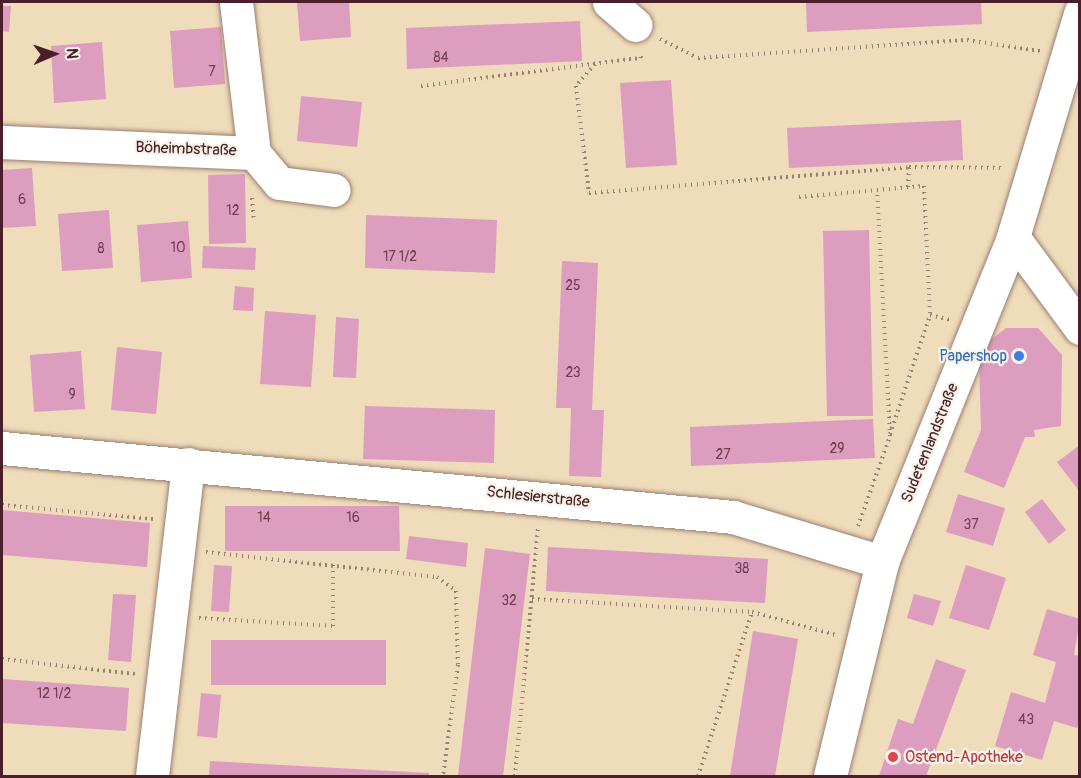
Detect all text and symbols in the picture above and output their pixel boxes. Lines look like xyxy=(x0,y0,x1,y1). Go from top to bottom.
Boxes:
north arrow xyxy=(24,24,84,84)
text: N xyxy=(62,48,82,59)
house number: 84 xyxy=(433,50,449,66)
house number: 7 xyxy=(208,64,216,80)
street label: Böheimbstraße xyxy=(135,138,237,160)
house number: 6 xyxy=(18,192,26,208)
house number: 12 xyxy=(226,203,240,219)
house number: 10 xyxy=(170,240,186,256)
house number: 8 xyxy=(97,241,105,257)
house number: 17 1/2 xyxy=(383,249,417,265)
house number: 25 xyxy=(565,278,581,294)
place label: Papershop xyxy=(939,346,1007,366)
marker: Papershop xyxy=(1012,349,1026,363)
house number: 23 xyxy=(565,365,581,381)
street label: Sudetenlandstraße xyxy=(897,380,963,506)
house number: 9 xyxy=(68,387,76,403)
house number: 29 xyxy=(829,441,845,457)
house number: 27 xyxy=(715,447,731,463)
street label: Schlesierstraße xyxy=(485,482,591,512)
house number: 14 xyxy=(257,510,271,526)
house number: 16 xyxy=(346,510,360,526)
house number: 37 xyxy=(963,517,979,533)
house number: 38 xyxy=(735,561,749,577)
house number: 32 xyxy=(501,593,517,609)
house number: 12 1/2 xyxy=(37,686,71,702)
house number: 43 xyxy=(1018,712,1034,728)
place label: Ostend-Apotheke xyxy=(905,747,1023,767)
marker: Ostend-Apotheke xyxy=(886,750,900,764)

